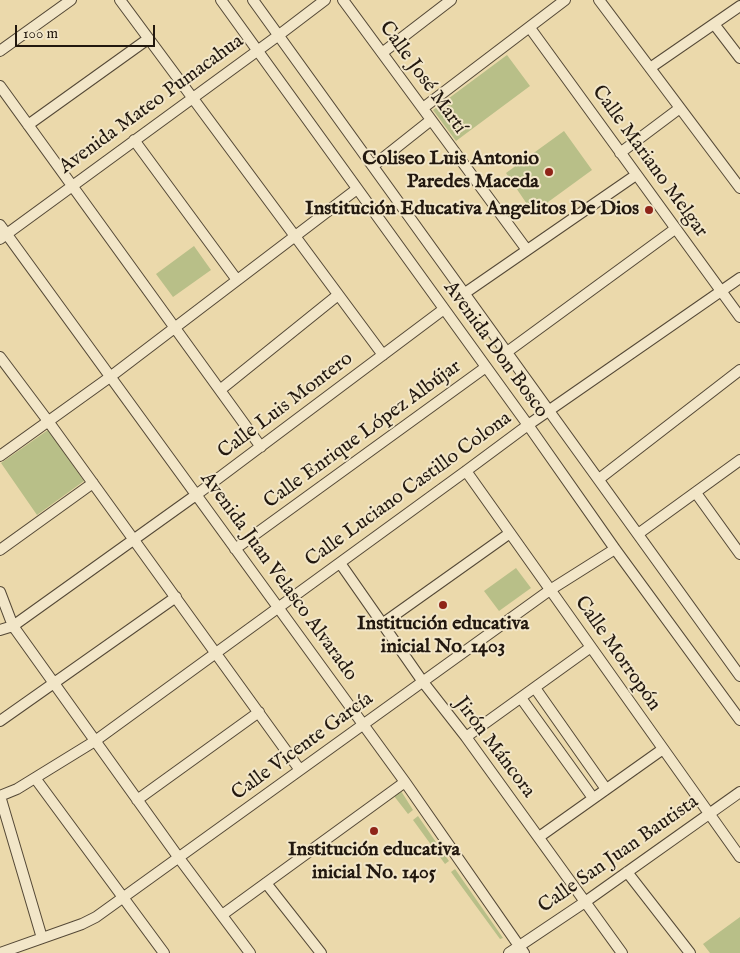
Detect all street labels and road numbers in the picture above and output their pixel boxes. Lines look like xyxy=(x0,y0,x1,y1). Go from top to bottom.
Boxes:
street label: Calle José Martí xyxy=(373,17,471,139)
street label: Avenida Mateo Pumacahua xyxy=(55,30,249,180)
street label: Calle Mariano Melgar xyxy=(586,81,712,243)
street label: Avenida Don Bosco xyxy=(437,277,553,423)
street label: Calle Luis Montero xyxy=(214,347,358,465)
street label: Calle Enrique López Albújar xyxy=(260,355,466,515)
street label: Calle Luciano Castillo Colona xyxy=(301,407,517,573)
street label: Avenida Juan Velasco Alvarado xyxy=(194,468,362,686)
street label: Calle Morropón xyxy=(569,592,665,716)
street label: Calle Vicente García xyxy=(228,688,378,806)
street label: Jirón Máncora xyxy=(448,693,540,803)
street label: Calle San Juan Bautista xyxy=(534,791,704,919)

